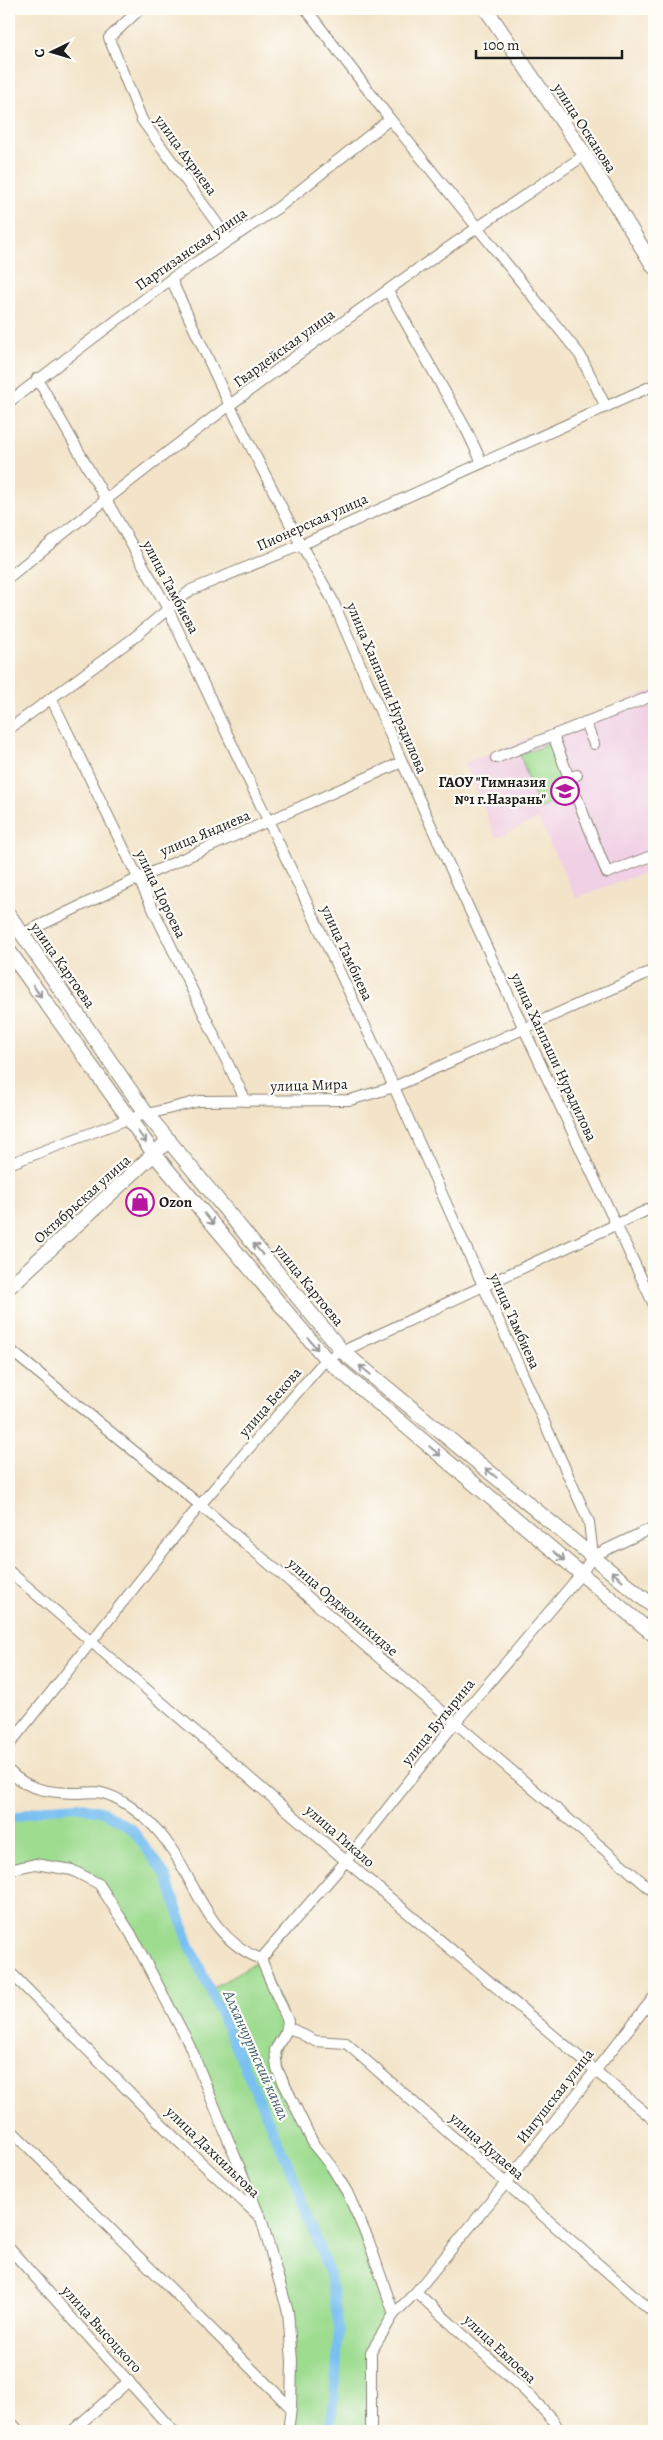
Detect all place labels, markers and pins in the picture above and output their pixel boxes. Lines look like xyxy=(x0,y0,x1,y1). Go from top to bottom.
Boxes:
place label: ГАОУ "Гимназия №1 г.Назрань" xyxy=(438,772,546,809)
school or university icon: ГАОУ "Гимназия №1 г.Назрань" xyxy=(550,776,580,806)
shop icon: Ozon xyxy=(125,1187,155,1217)
place label: Ozon xyxy=(159,1192,193,1212)

